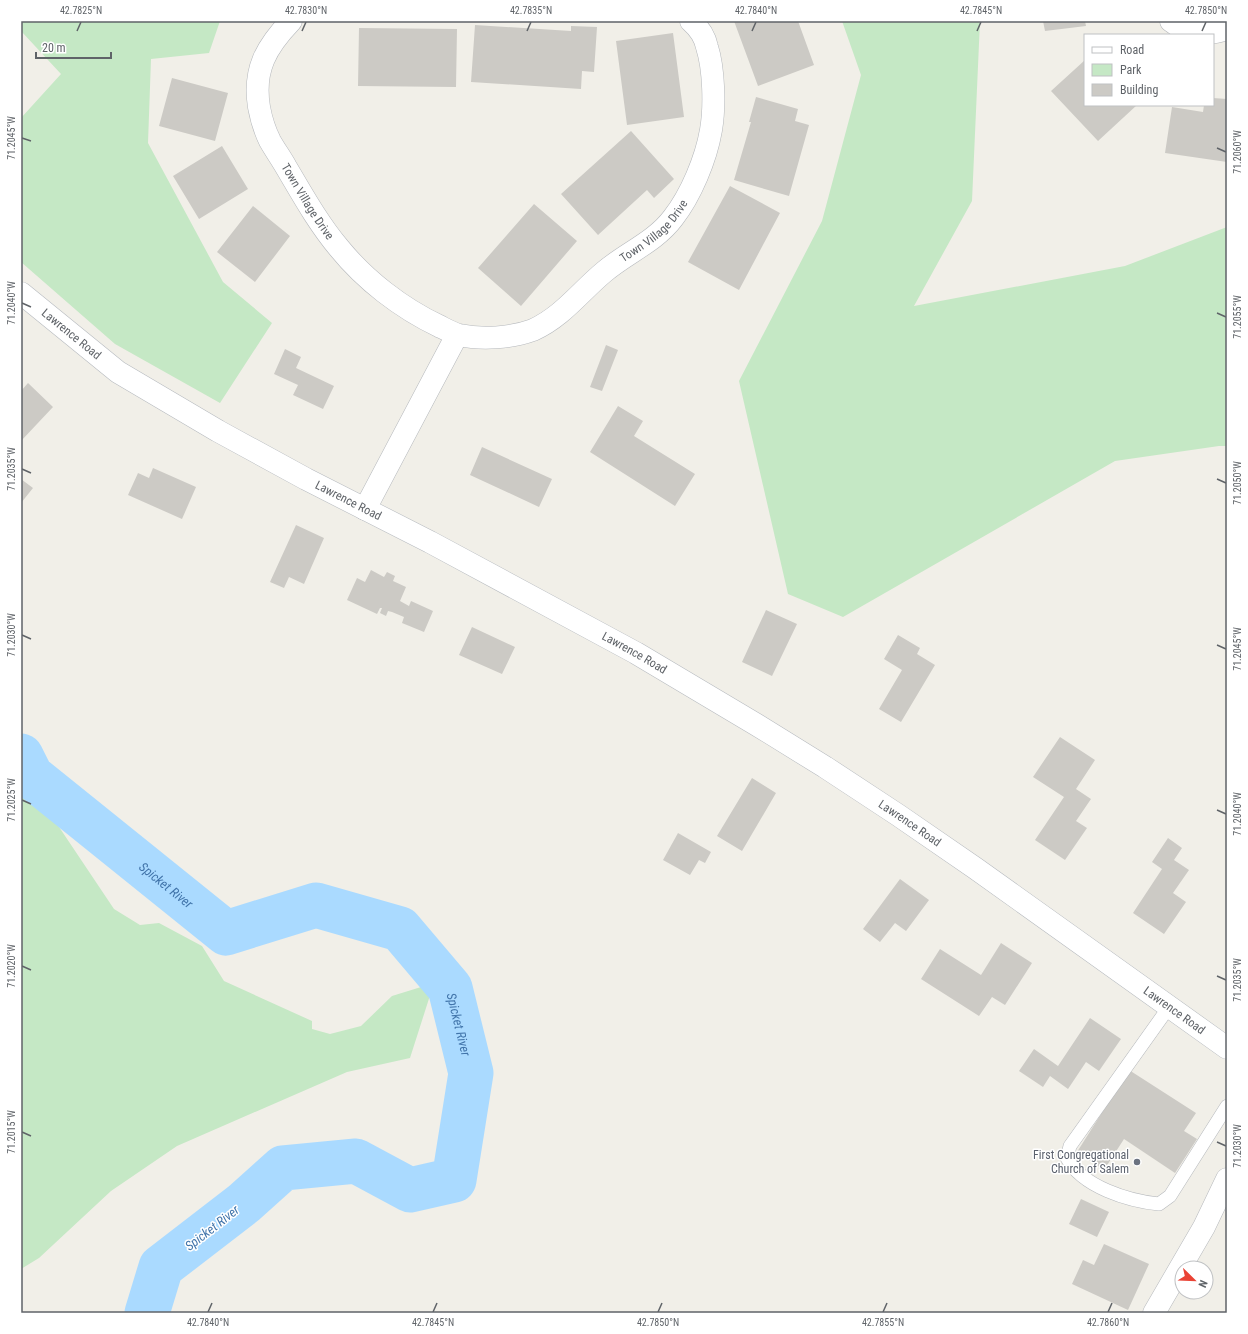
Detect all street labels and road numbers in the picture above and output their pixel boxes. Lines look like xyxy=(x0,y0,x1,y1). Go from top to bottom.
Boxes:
street label: Town Village Drive xyxy=(279,161,337,243)
street label: Town Village Drive xyxy=(617,197,691,265)
street label: Lawrence Road xyxy=(39,306,104,362)
street label: Lawrence Road xyxy=(313,478,384,523)
street label: Lawrence Road xyxy=(599,629,669,677)
street label: Lawrence Road xyxy=(876,797,944,849)
street label: Lawrence Road xyxy=(1141,984,1208,1037)

